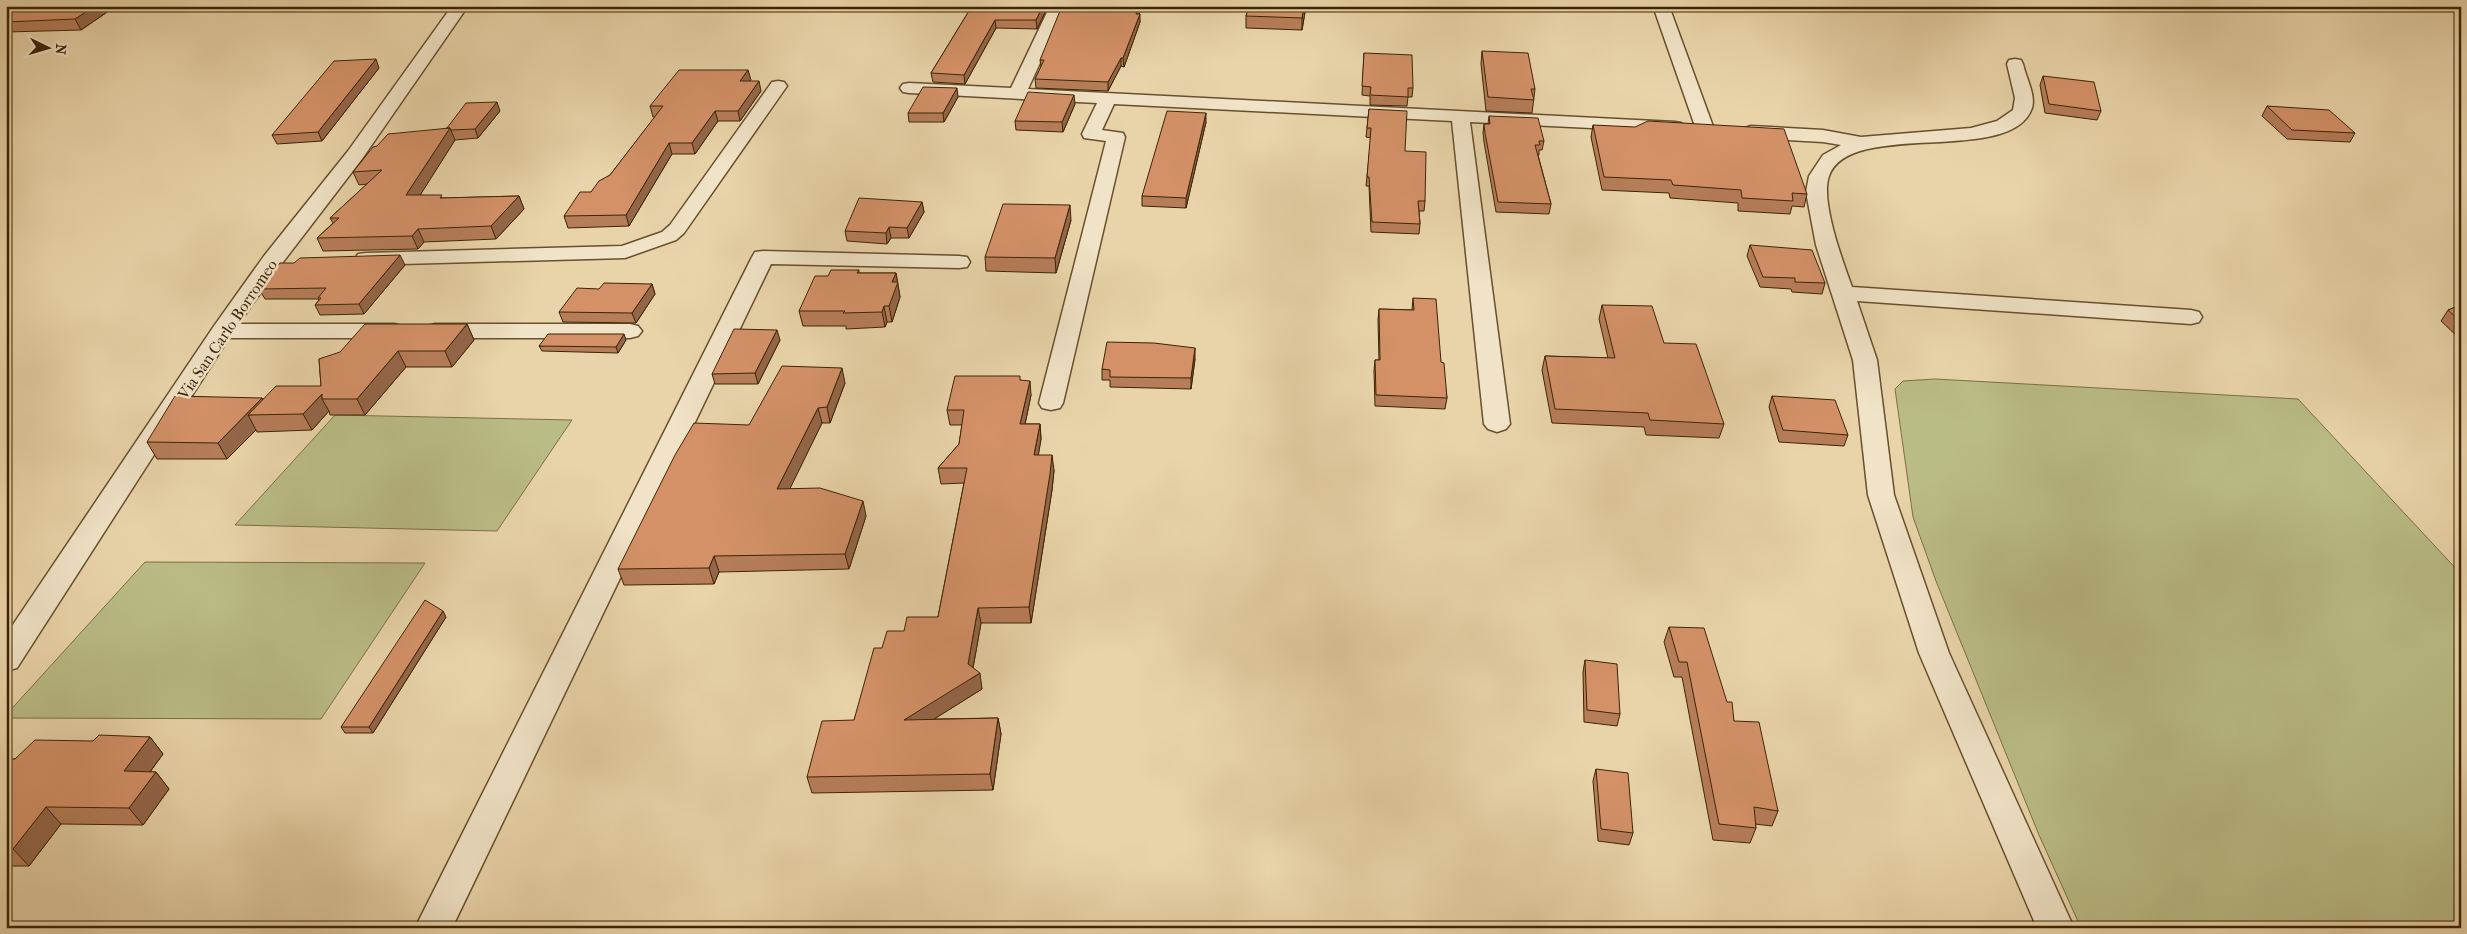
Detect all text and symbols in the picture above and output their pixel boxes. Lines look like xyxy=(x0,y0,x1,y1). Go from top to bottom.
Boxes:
north arrow xyxy=(22,22,72,72)
text: N xyxy=(51,43,69,55)
street label: Via San Carlo Borromeo xyxy=(173,256,281,404)

